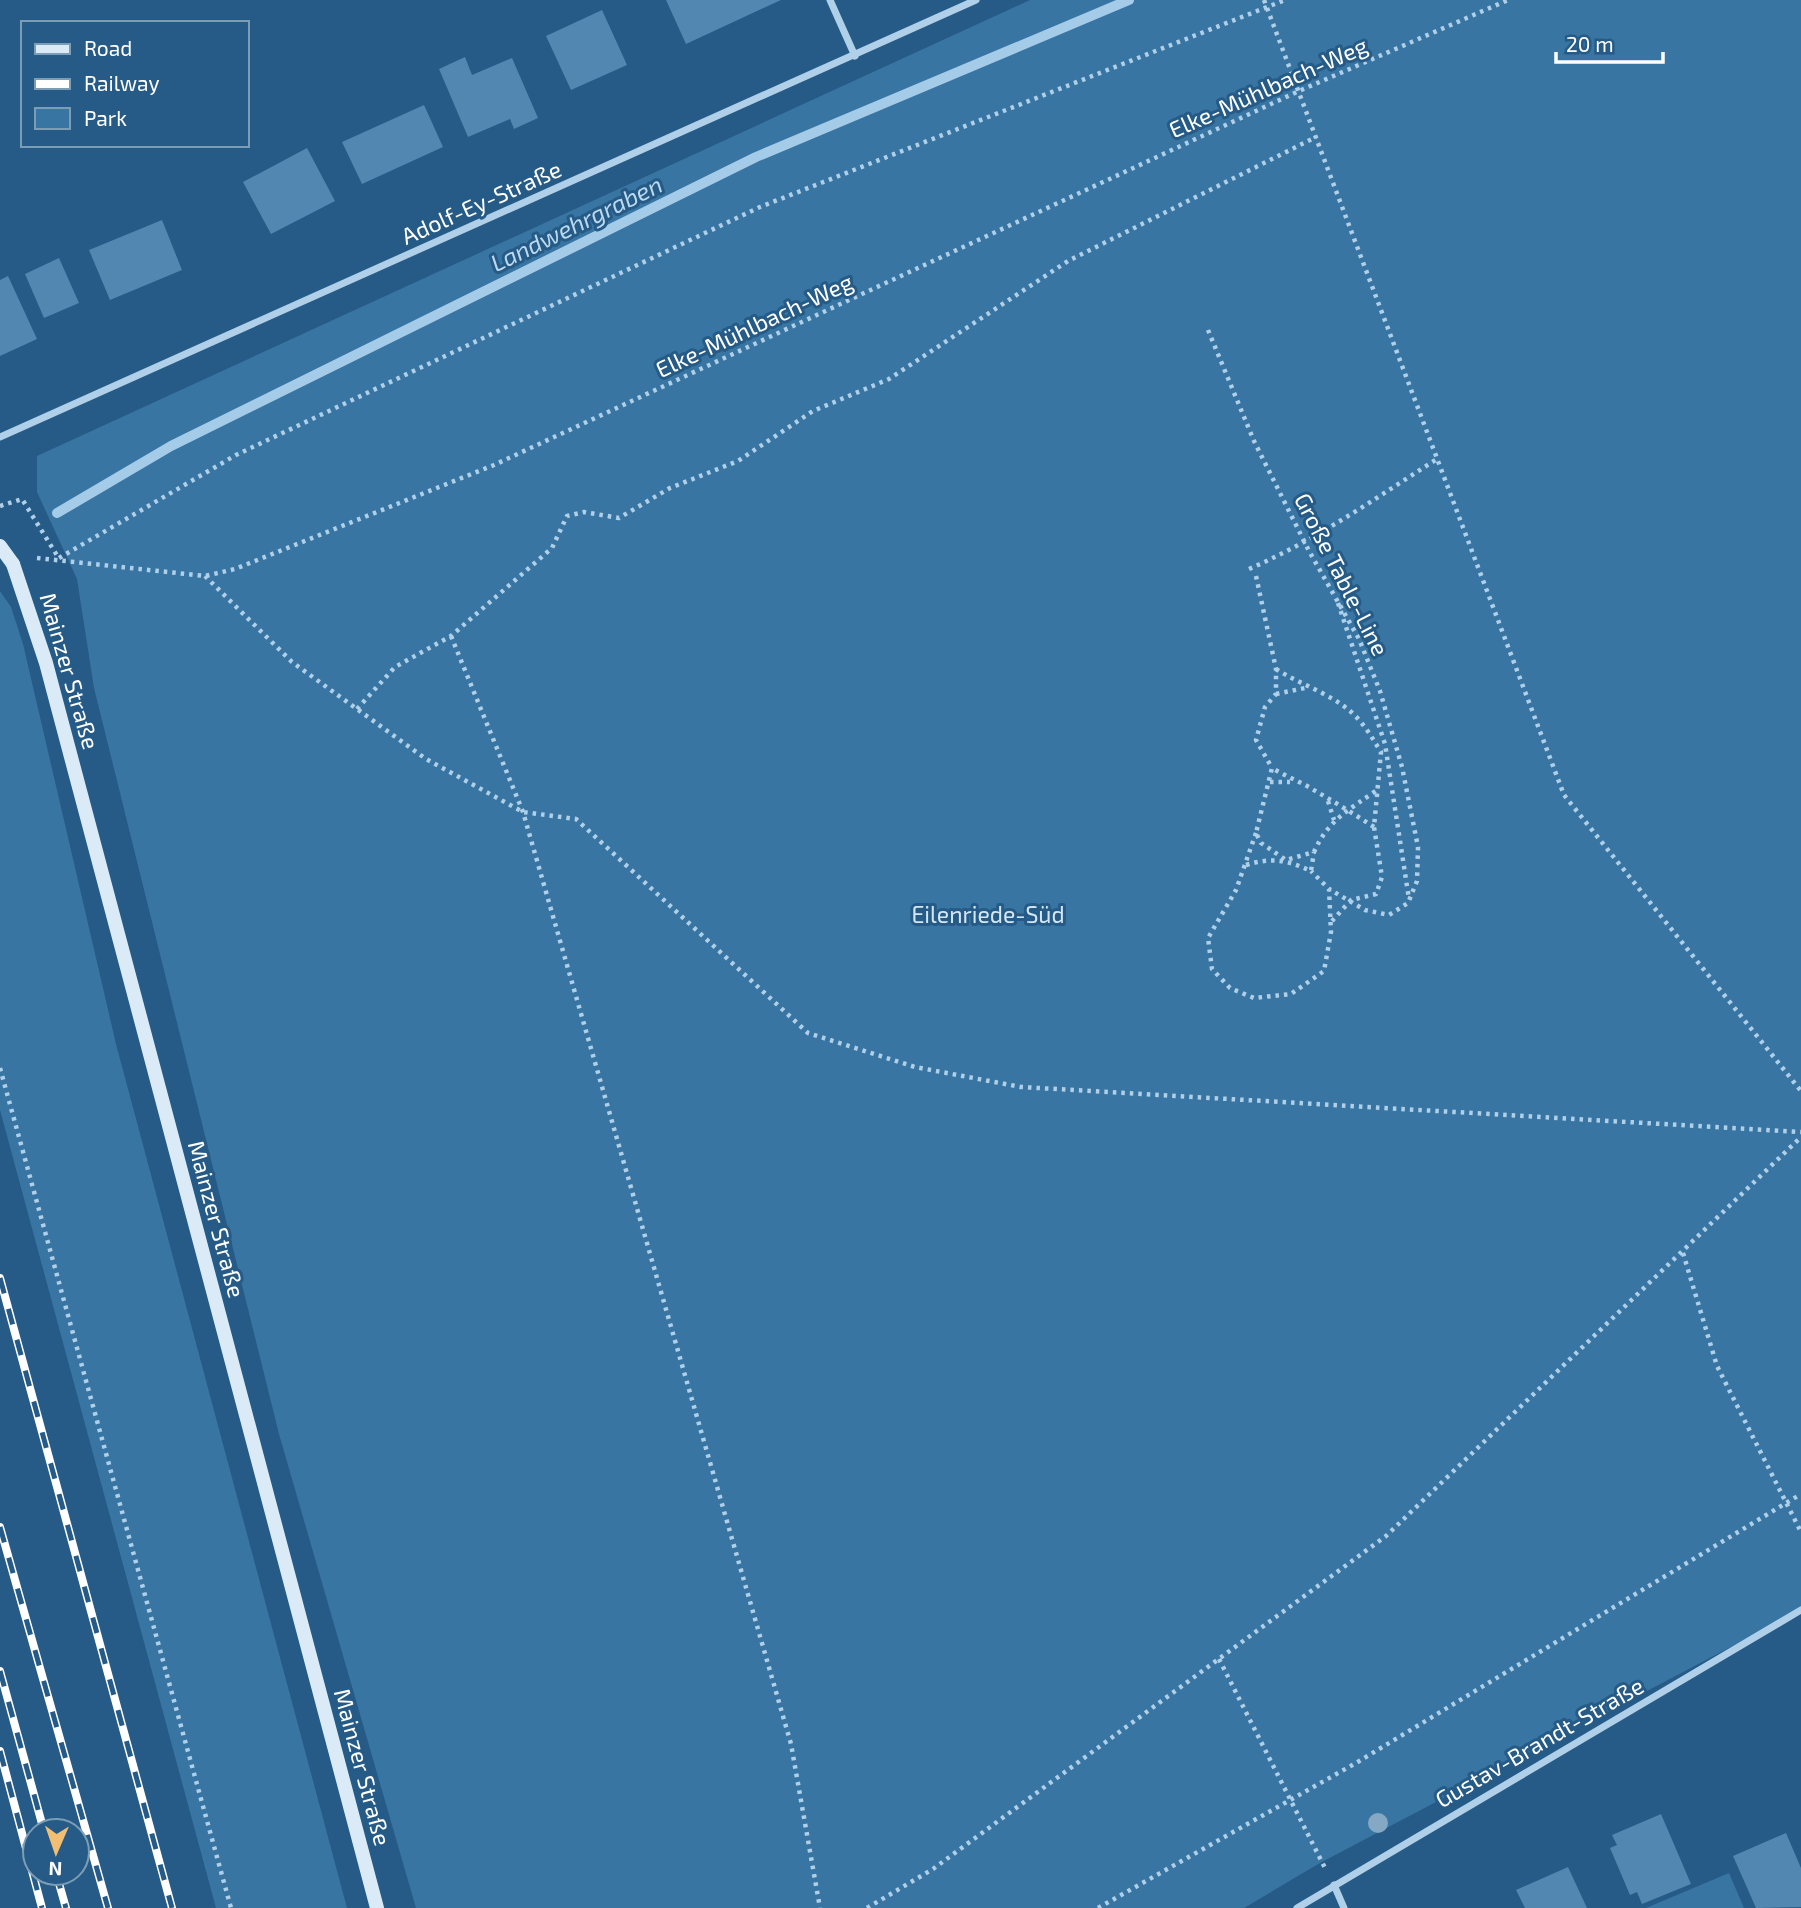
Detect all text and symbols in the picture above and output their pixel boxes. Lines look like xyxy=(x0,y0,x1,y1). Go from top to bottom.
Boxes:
legend xyxy=(21,21,248,147)
scale bar xyxy=(1556,21,1663,65)
street label: Elke-Mühlbach-Weg xyxy=(1164,31,1372,143)
text: 20 m xyxy=(1566,31,1614,56)
text: Road xyxy=(84,35,132,60)
text: Railway xyxy=(84,70,160,95)
text: Park xyxy=(84,105,127,130)
street label: Adolf-Ey-Straße xyxy=(397,154,565,250)
water label: Landwehrgraben xyxy=(485,169,667,277)
street label: Elke-Mühlbach-Weg xyxy=(651,267,857,383)
street label: Große Table-Line xyxy=(1289,488,1395,660)
street label: Mainzer Straße xyxy=(34,590,106,752)
park label: Eilenriede-Süd xyxy=(911,900,1065,928)
street label: Mainzer Straße xyxy=(183,1138,251,1300)
street label: Gustav-Brandt-Straße xyxy=(1430,1671,1648,1813)
street label: Mainzer Straße xyxy=(329,1686,397,1848)
north arrow xyxy=(21,1817,91,1887)
text: N xyxy=(48,1858,63,1881)

